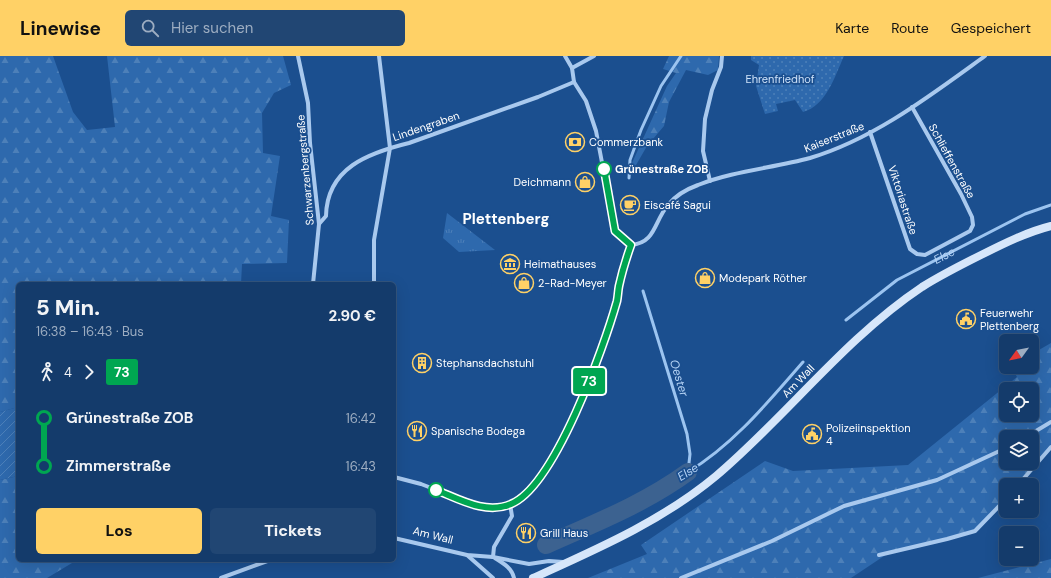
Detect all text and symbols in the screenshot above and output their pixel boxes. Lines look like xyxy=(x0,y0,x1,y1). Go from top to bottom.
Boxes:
search box xyxy=(125,10,405,46)
text: Linewise xyxy=(20,16,101,41)
icon: search xyxy=(139,17,161,39)
text: Hier suchen xyxy=(171,18,253,38)
text: Karte xyxy=(835,19,869,37)
text: Route xyxy=(891,19,929,37)
text: Gespeichert xyxy=(951,19,1031,37)
park label: Ehrenfriedhof xyxy=(745,72,815,86)
street label: Lindengraben xyxy=(391,108,461,144)
street label: Schwarzenbergstraße xyxy=(293,114,317,226)
street label: Kaiserstraße xyxy=(802,119,866,155)
street label: Schlieffenstraße xyxy=(926,121,978,201)
bank icon: Commerzbank xyxy=(564,131,586,153)
place label: Commerzbank xyxy=(589,135,664,149)
marker: Grünestraße ZOB xyxy=(596,161,612,177)
place label: Grünestraße ZOB xyxy=(615,162,708,176)
street label: Viktoriastraße xyxy=(885,164,921,236)
shop icon: Deichmann xyxy=(574,171,596,193)
place label: Deichmann xyxy=(514,175,571,189)
cafe icon: Eiscafé Sagui xyxy=(619,194,641,216)
place label: Eiscafé Sagui xyxy=(644,198,711,212)
district label: Plettenberg xyxy=(463,209,550,229)
water label: Else xyxy=(931,243,958,268)
museum icon: Heimathauses xyxy=(499,253,521,275)
place label: Heimathauses xyxy=(524,257,596,271)
shop icon: Modepark Röther xyxy=(694,267,716,289)
place label: Modepark Röther xyxy=(719,271,807,285)
shop icon: 2-Rad-Meyer xyxy=(513,272,535,294)
place label: 2-Rad-Meyer xyxy=(538,276,607,290)
text: 5 Min. xyxy=(36,293,100,322)
text: 2.90 € xyxy=(329,306,376,326)
place label: Feuerwehr Plettenberg xyxy=(980,306,1039,333)
public building icon: Feuerwehr Plettenberg xyxy=(955,308,977,330)
text: 16:38 – 16:43 · Bus xyxy=(36,323,144,340)
north arrow xyxy=(999,334,1039,374)
map controls xyxy=(999,334,1039,566)
building icon: Stephansdachstuhl xyxy=(411,352,433,374)
place label: Stephansdachstuhl xyxy=(436,356,534,370)
water label: Oester xyxy=(666,358,692,399)
icon: walk xyxy=(36,361,58,383)
icon: forward xyxy=(78,361,100,383)
street label: Am Wall xyxy=(779,361,817,401)
text: 73 xyxy=(114,363,130,381)
text: 4 xyxy=(64,364,72,381)
line badge: 73 xyxy=(571,368,607,394)
text: 73 xyxy=(581,372,597,390)
button: locate xyxy=(999,382,1039,422)
text: Grünestraße ZOB xyxy=(66,408,193,428)
text: 16:42 xyxy=(346,410,376,427)
restaurant icon: Spanische Bodega xyxy=(406,420,428,442)
place label: Polizeiinspektion 4 xyxy=(826,421,911,448)
public building icon: Polizeiinspektion 4 xyxy=(801,423,823,445)
place label: Spanische Bodega xyxy=(431,424,525,438)
button: layers xyxy=(999,430,1039,470)
text: Zimmerstraße xyxy=(66,456,171,476)
text: 16:43 xyxy=(346,458,376,475)
water label: Else xyxy=(674,459,702,485)
button: + xyxy=(999,478,1039,518)
unlabelled marker xyxy=(428,482,444,498)
button: Los xyxy=(36,508,202,554)
button: Tickets xyxy=(210,508,376,554)
restaurant icon: Grill Haus xyxy=(515,522,537,544)
street label: Am Wall xyxy=(411,523,455,547)
place label: Grill Haus xyxy=(540,526,588,540)
button: − xyxy=(999,526,1039,566)

